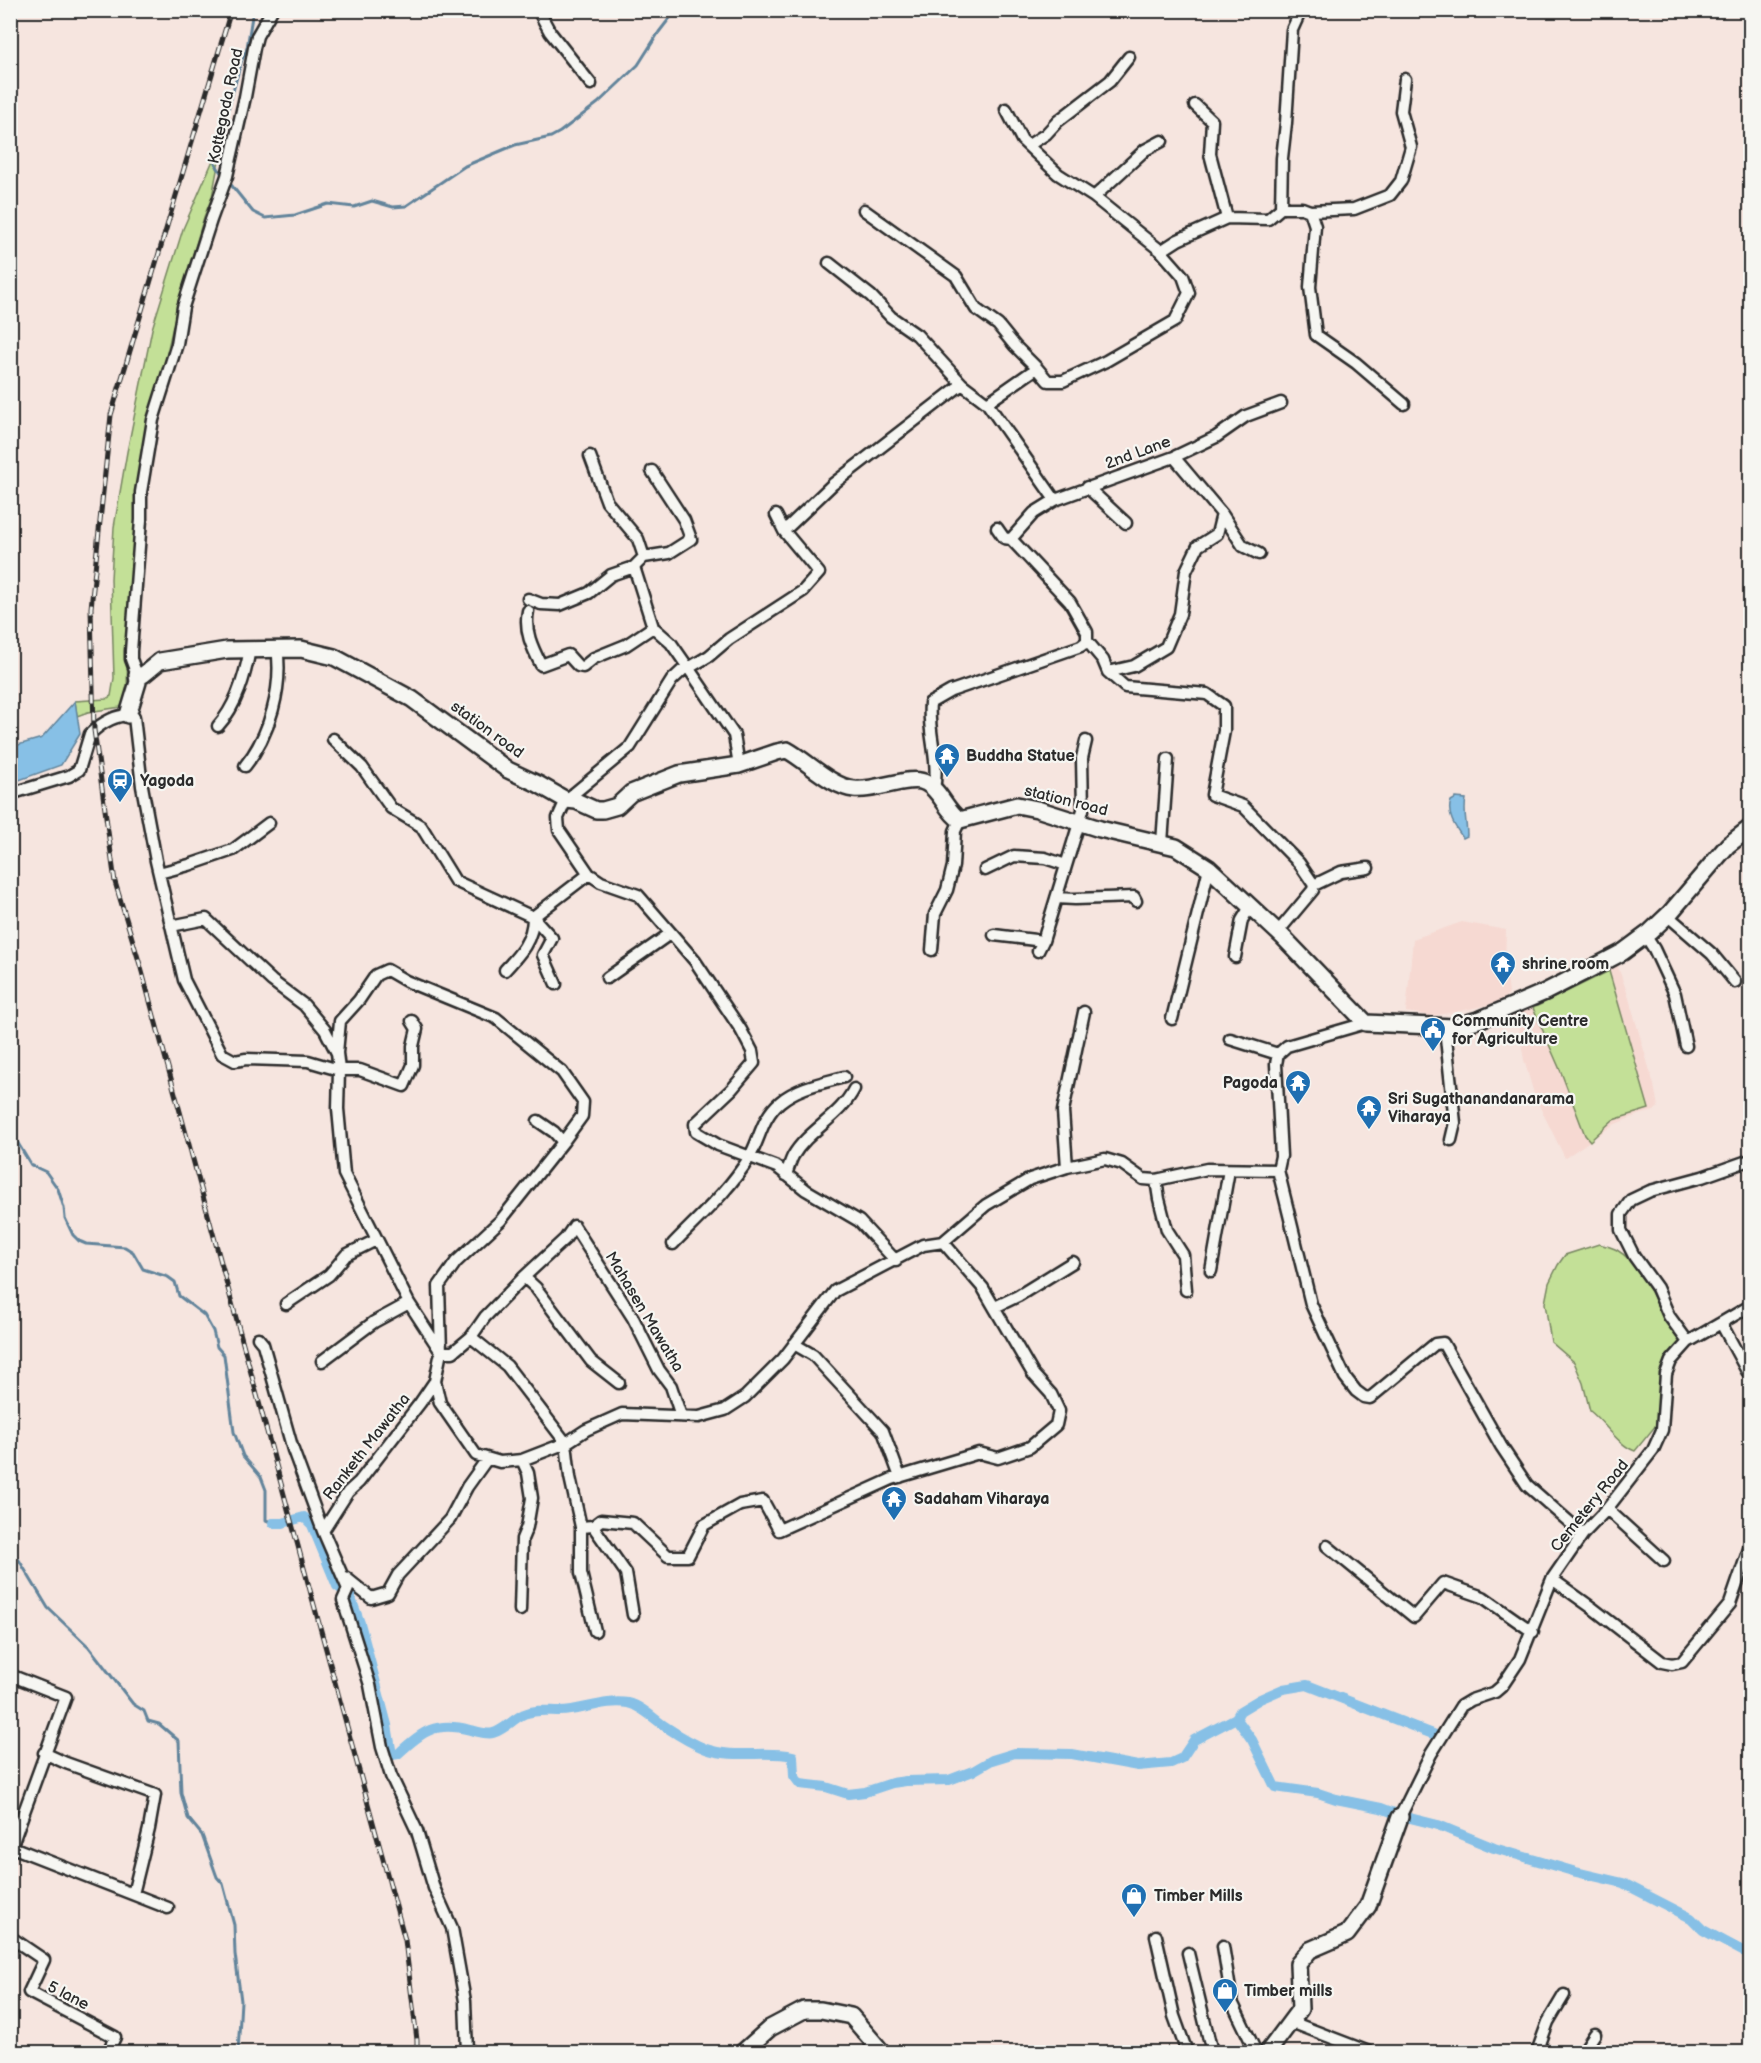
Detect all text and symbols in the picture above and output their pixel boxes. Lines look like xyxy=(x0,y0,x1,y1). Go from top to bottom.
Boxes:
street label: Kottegoda Road xyxy=(204,47,248,165)
street label: 2nd Lane xyxy=(1103,432,1174,474)
street label: station road xyxy=(447,697,527,763)
temple icon: Buddha Statue xyxy=(932,741,962,779)
place label: Buddha Statue xyxy=(966,747,1075,766)
station icon: Yagoda xyxy=(105,766,135,804)
place label: Yagoda xyxy=(140,772,194,791)
street label: station road xyxy=(1022,781,1110,821)
temple icon: shrine room xyxy=(1488,949,1518,987)
place label: shrine room xyxy=(1522,955,1609,974)
place label: Community Centre for Agriculture xyxy=(1452,1012,1588,1049)
public building icon: Community Centre for Agriculture xyxy=(1418,1015,1448,1053)
temple icon: Pagoda xyxy=(1283,1068,1313,1106)
place label: Pagoda xyxy=(1223,1074,1278,1093)
place label: Sri Sugathanandanarama Viharaya xyxy=(1388,1090,1574,1127)
temple icon: Sri Sugathanandanarama Viharaya xyxy=(1354,1093,1384,1131)
street label: Mahasen Mawatha xyxy=(601,1248,687,1376)
street label: Ranketh Mawatha xyxy=(320,1390,414,1504)
street label: Cemetery Road xyxy=(1547,1456,1633,1556)
temple icon: Sadaham Viharaya xyxy=(879,1484,909,1522)
place label: Sadaham Viharaya xyxy=(914,1490,1050,1509)
shop icon: Timber Mills xyxy=(1119,1881,1149,1919)
place label: Timber Mills xyxy=(1154,1887,1243,1906)
shop icon: Timber mills xyxy=(1210,1976,1240,2014)
street label: 5 lane xyxy=(44,1977,93,2015)
place label: Timber mills xyxy=(1244,1982,1333,2001)

